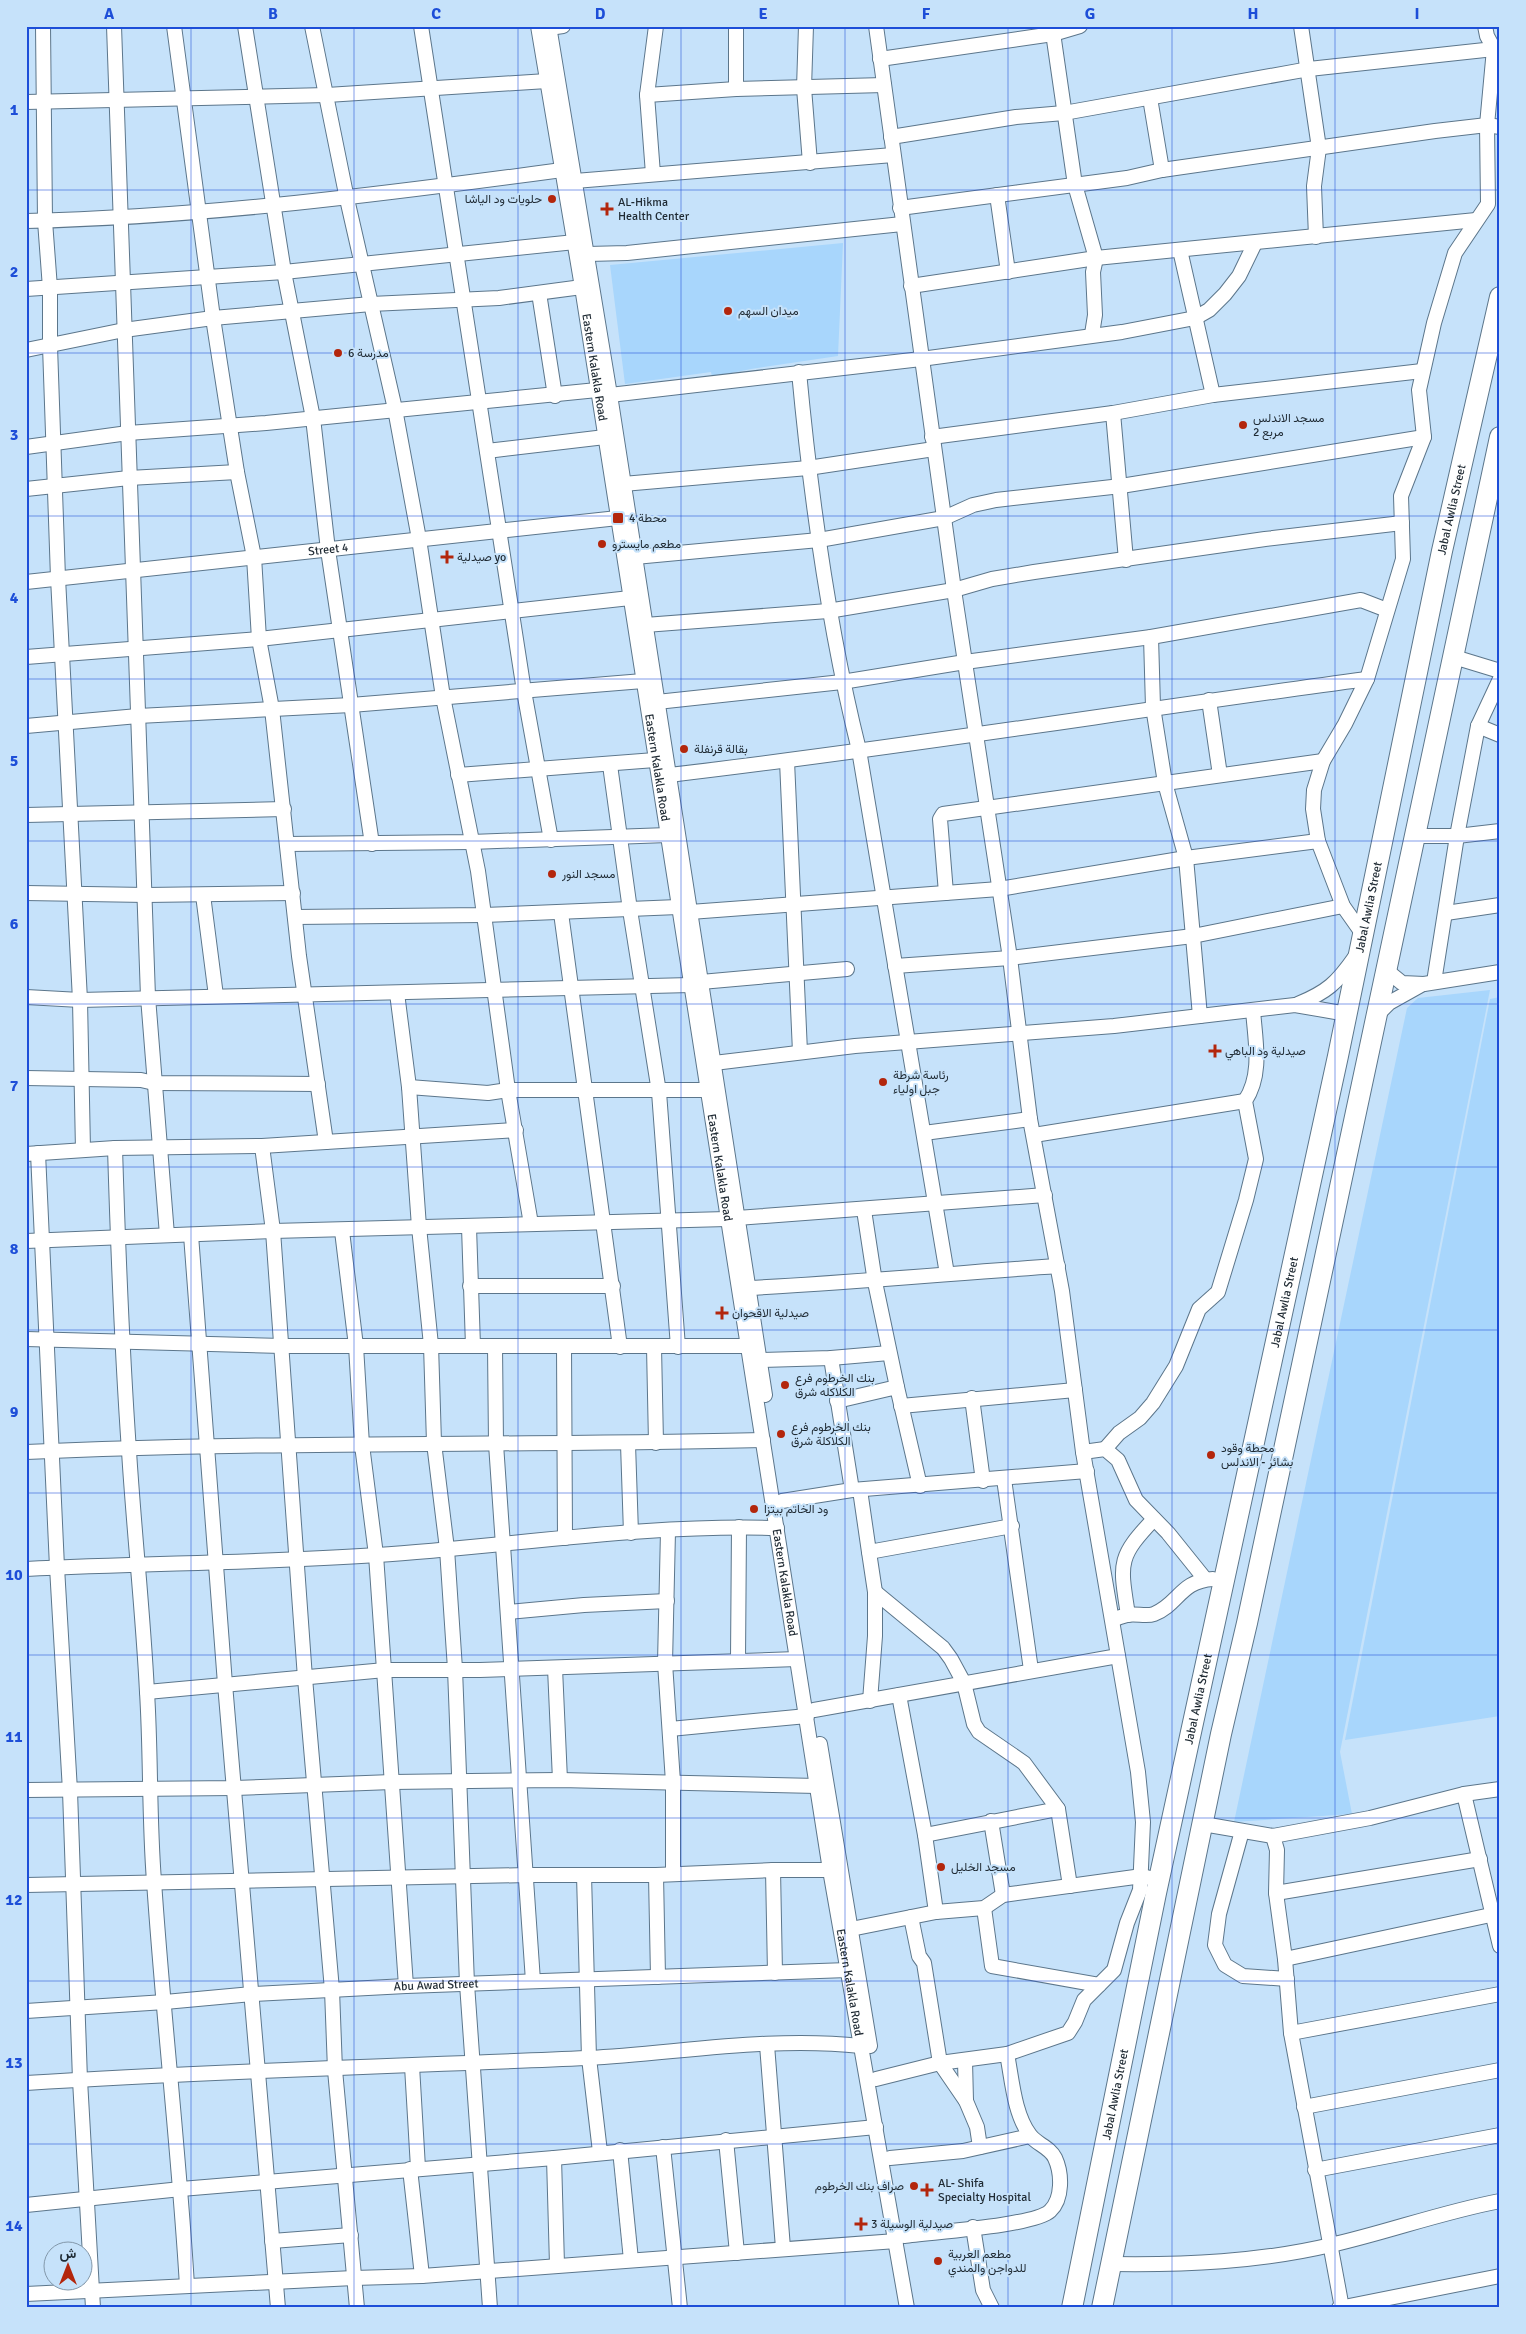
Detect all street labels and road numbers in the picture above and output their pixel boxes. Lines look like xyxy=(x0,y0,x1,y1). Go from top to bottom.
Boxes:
street label: Eastern Kalakla Road xyxy=(578,313,610,422)
street label: Jabal Awlia Street xyxy=(1434,463,1470,556)
street label: Street 4 xyxy=(307,540,350,559)
street label: Eastern Kalakla Road xyxy=(641,713,673,822)
street label: Jabal Awlia Street xyxy=(1352,860,1386,954)
street label: Eastern Kalakla Road xyxy=(704,1113,735,1222)
street label: Jabal Awlia Street xyxy=(1268,1256,1302,1349)
street label: Eastern Kalakla Road xyxy=(769,1528,800,1637)
street label: Jabal Awlia Street xyxy=(1182,1652,1216,1746)
street label: Eastern Kalakla Road xyxy=(832,1928,866,2037)
street label: Abu Awad Street xyxy=(393,1976,479,1995)
street label: Jabal Awlia Street xyxy=(1099,2048,1132,2141)

